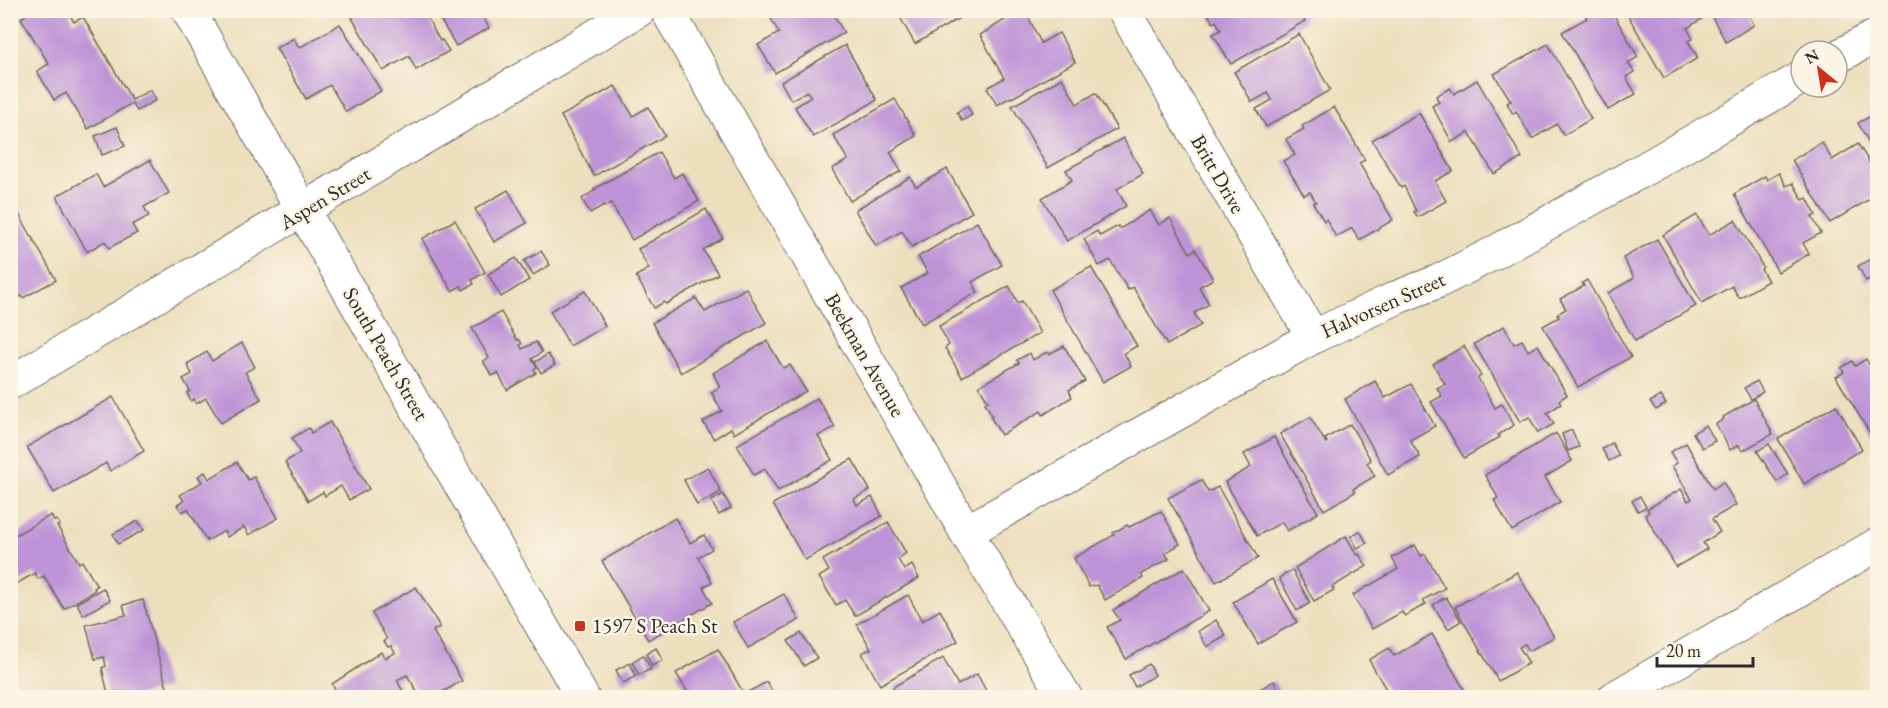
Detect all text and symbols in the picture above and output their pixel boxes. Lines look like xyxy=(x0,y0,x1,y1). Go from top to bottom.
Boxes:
north arrow xyxy=(1789,39,1849,99)
text: N xyxy=(1801,44,1823,69)
street label: Britt Drive xyxy=(1185,129,1252,218)
street label: Aspen Street xyxy=(273,160,376,236)
street label: Halvorsen Street xyxy=(1317,265,1449,344)
street label: South Peach Street xyxy=(337,282,436,426)
street label: Beekman Avenue xyxy=(819,288,912,422)
place label: 1597 S Peach St xyxy=(592,612,718,639)
marker: 1597 S Peach St xyxy=(573,619,587,633)
scale bar xyxy=(1657,630,1753,668)
text: 20 m xyxy=(1666,639,1701,662)

